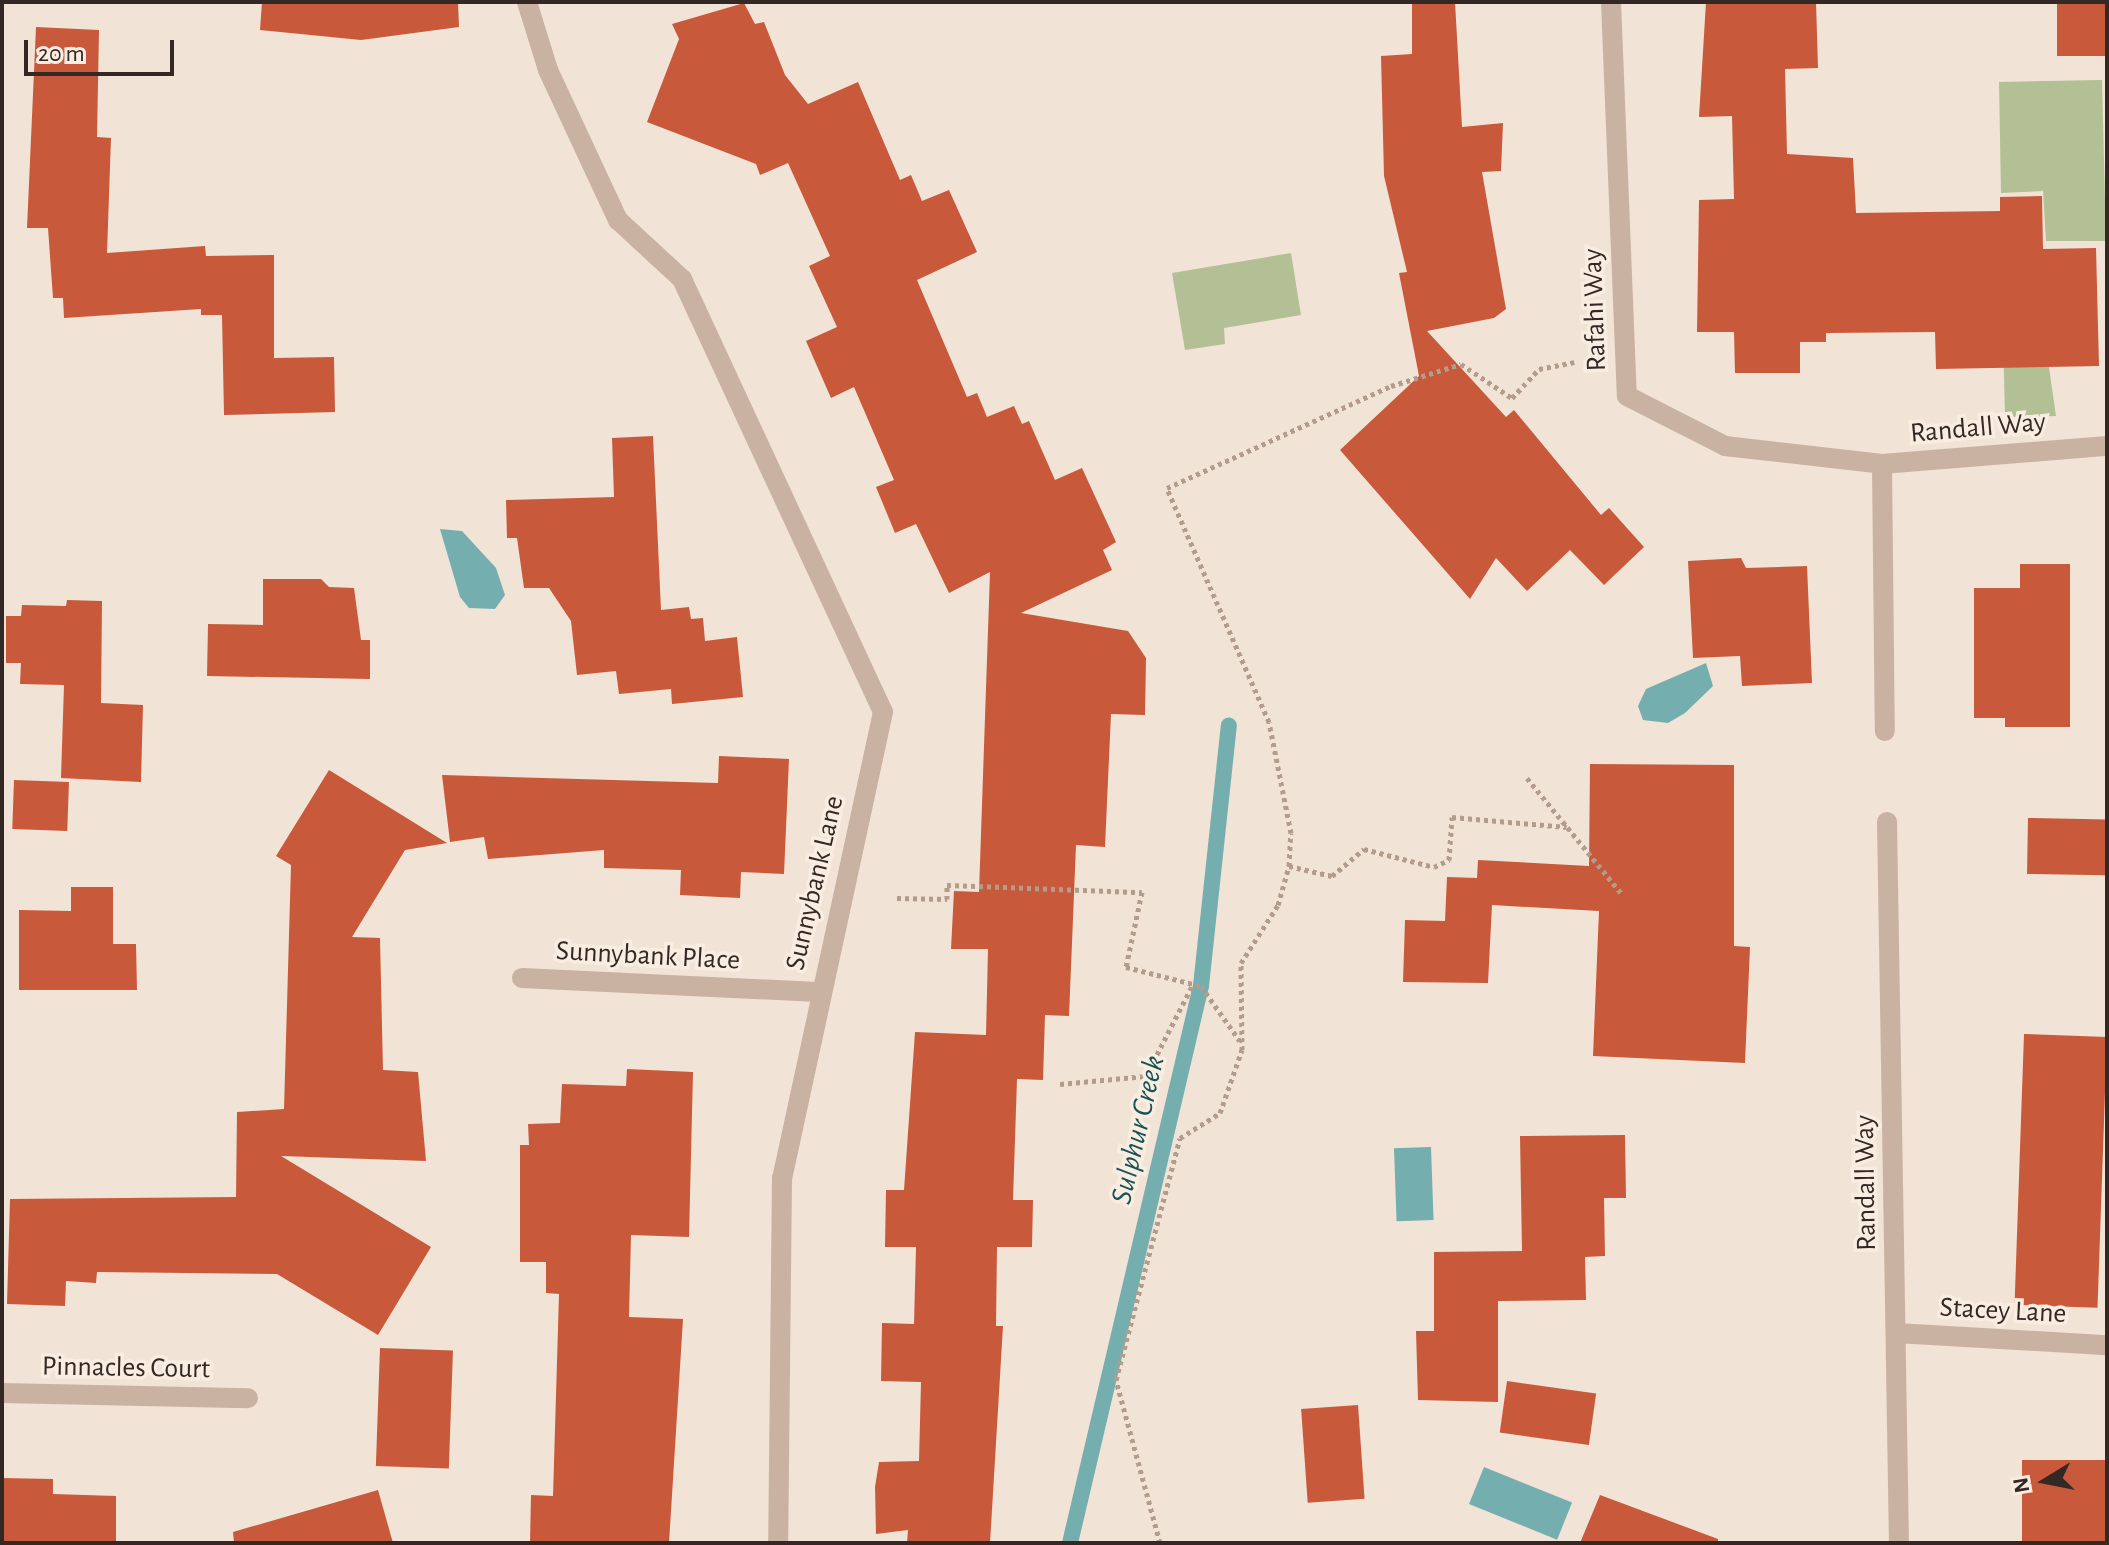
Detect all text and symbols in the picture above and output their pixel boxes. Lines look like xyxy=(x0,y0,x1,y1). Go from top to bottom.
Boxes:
scale bar xyxy=(28,24,178,74)
text: 20 m xyxy=(38,42,85,66)
street label: Rafahi Way xyxy=(1576,248,1614,372)
street label: Randall Way xyxy=(1909,405,2047,451)
street label: Sunnybank Lane xyxy=(779,793,851,973)
street label: Sunnybank Place xyxy=(555,934,741,978)
water label: Sulphur Creek xyxy=(1103,1052,1173,1208)
street label: Randall Way xyxy=(1848,1115,1884,1251)
street label: Stacey Lane xyxy=(1939,1291,2067,1331)
street label: Pinnacles Court xyxy=(42,1350,210,1386)
north arrow xyxy=(2005,1441,2085,1521)
text: N xyxy=(2009,1476,2034,1495)

